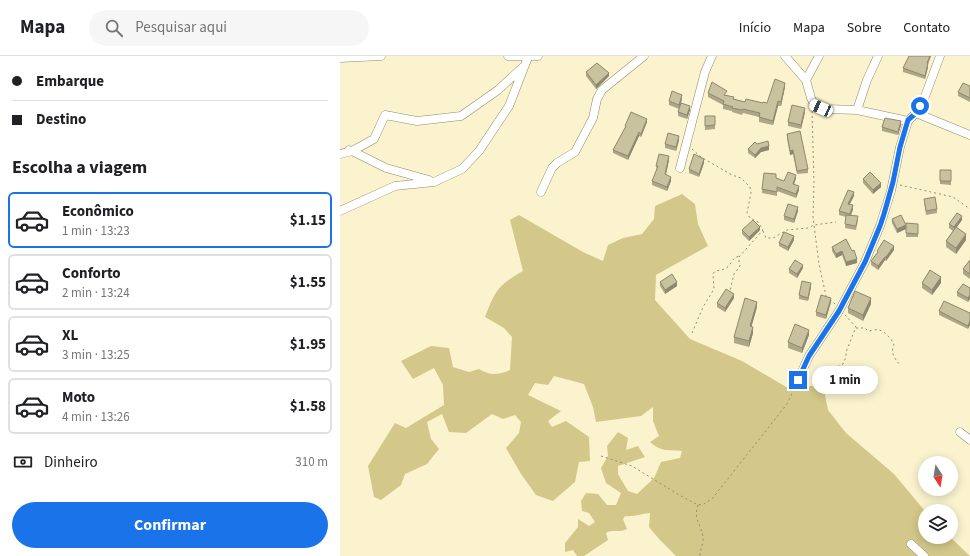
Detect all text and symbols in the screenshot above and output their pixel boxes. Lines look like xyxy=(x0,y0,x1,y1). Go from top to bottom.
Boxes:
search box xyxy=(89,10,369,46)
text: Mapa xyxy=(20,14,65,41)
icon: search xyxy=(103,17,125,39)
text: Pesquisar aqui xyxy=(135,17,227,38)
text: Início xyxy=(739,18,771,38)
text: Mapa xyxy=(793,18,825,38)
text: Sobre xyxy=(847,18,881,38)
text: Contato xyxy=(903,18,950,38)
text: Embarque xyxy=(36,71,104,92)
route start xyxy=(911,97,929,115)
car xyxy=(808,98,834,118)
text: Destino xyxy=(36,109,86,130)
text: Escolha a viagem xyxy=(12,155,147,180)
text: Econômico xyxy=(62,201,134,222)
icon: car xyxy=(14,202,50,238)
text: $1.15 xyxy=(290,210,326,231)
text: 1 min · 13:23 xyxy=(62,222,130,240)
text: Conforto xyxy=(62,263,121,284)
icon: car xyxy=(14,264,50,300)
text: $1.55 xyxy=(290,272,326,293)
text: 2 min · 13:24 xyxy=(62,284,130,302)
text: XL xyxy=(62,325,78,346)
icon: car xyxy=(14,326,50,362)
text: $1.95 xyxy=(290,334,326,355)
text: 3 min · 13:25 xyxy=(62,346,130,364)
callout: 1 min xyxy=(812,366,878,394)
route end xyxy=(789,371,807,389)
text: 1 min xyxy=(829,371,861,389)
text: Moto xyxy=(62,387,95,408)
icon: car xyxy=(14,388,50,424)
text: $1.58 xyxy=(290,396,326,417)
text: 4 min · 13:26 xyxy=(62,408,130,426)
icon: cash xyxy=(12,451,34,473)
text: Dinheiro xyxy=(44,452,98,473)
text: 310 m xyxy=(295,453,328,471)
north arrow xyxy=(918,456,958,496)
map controls xyxy=(918,456,958,544)
button: Confirmar xyxy=(12,502,328,548)
button: layers xyxy=(918,504,958,544)

